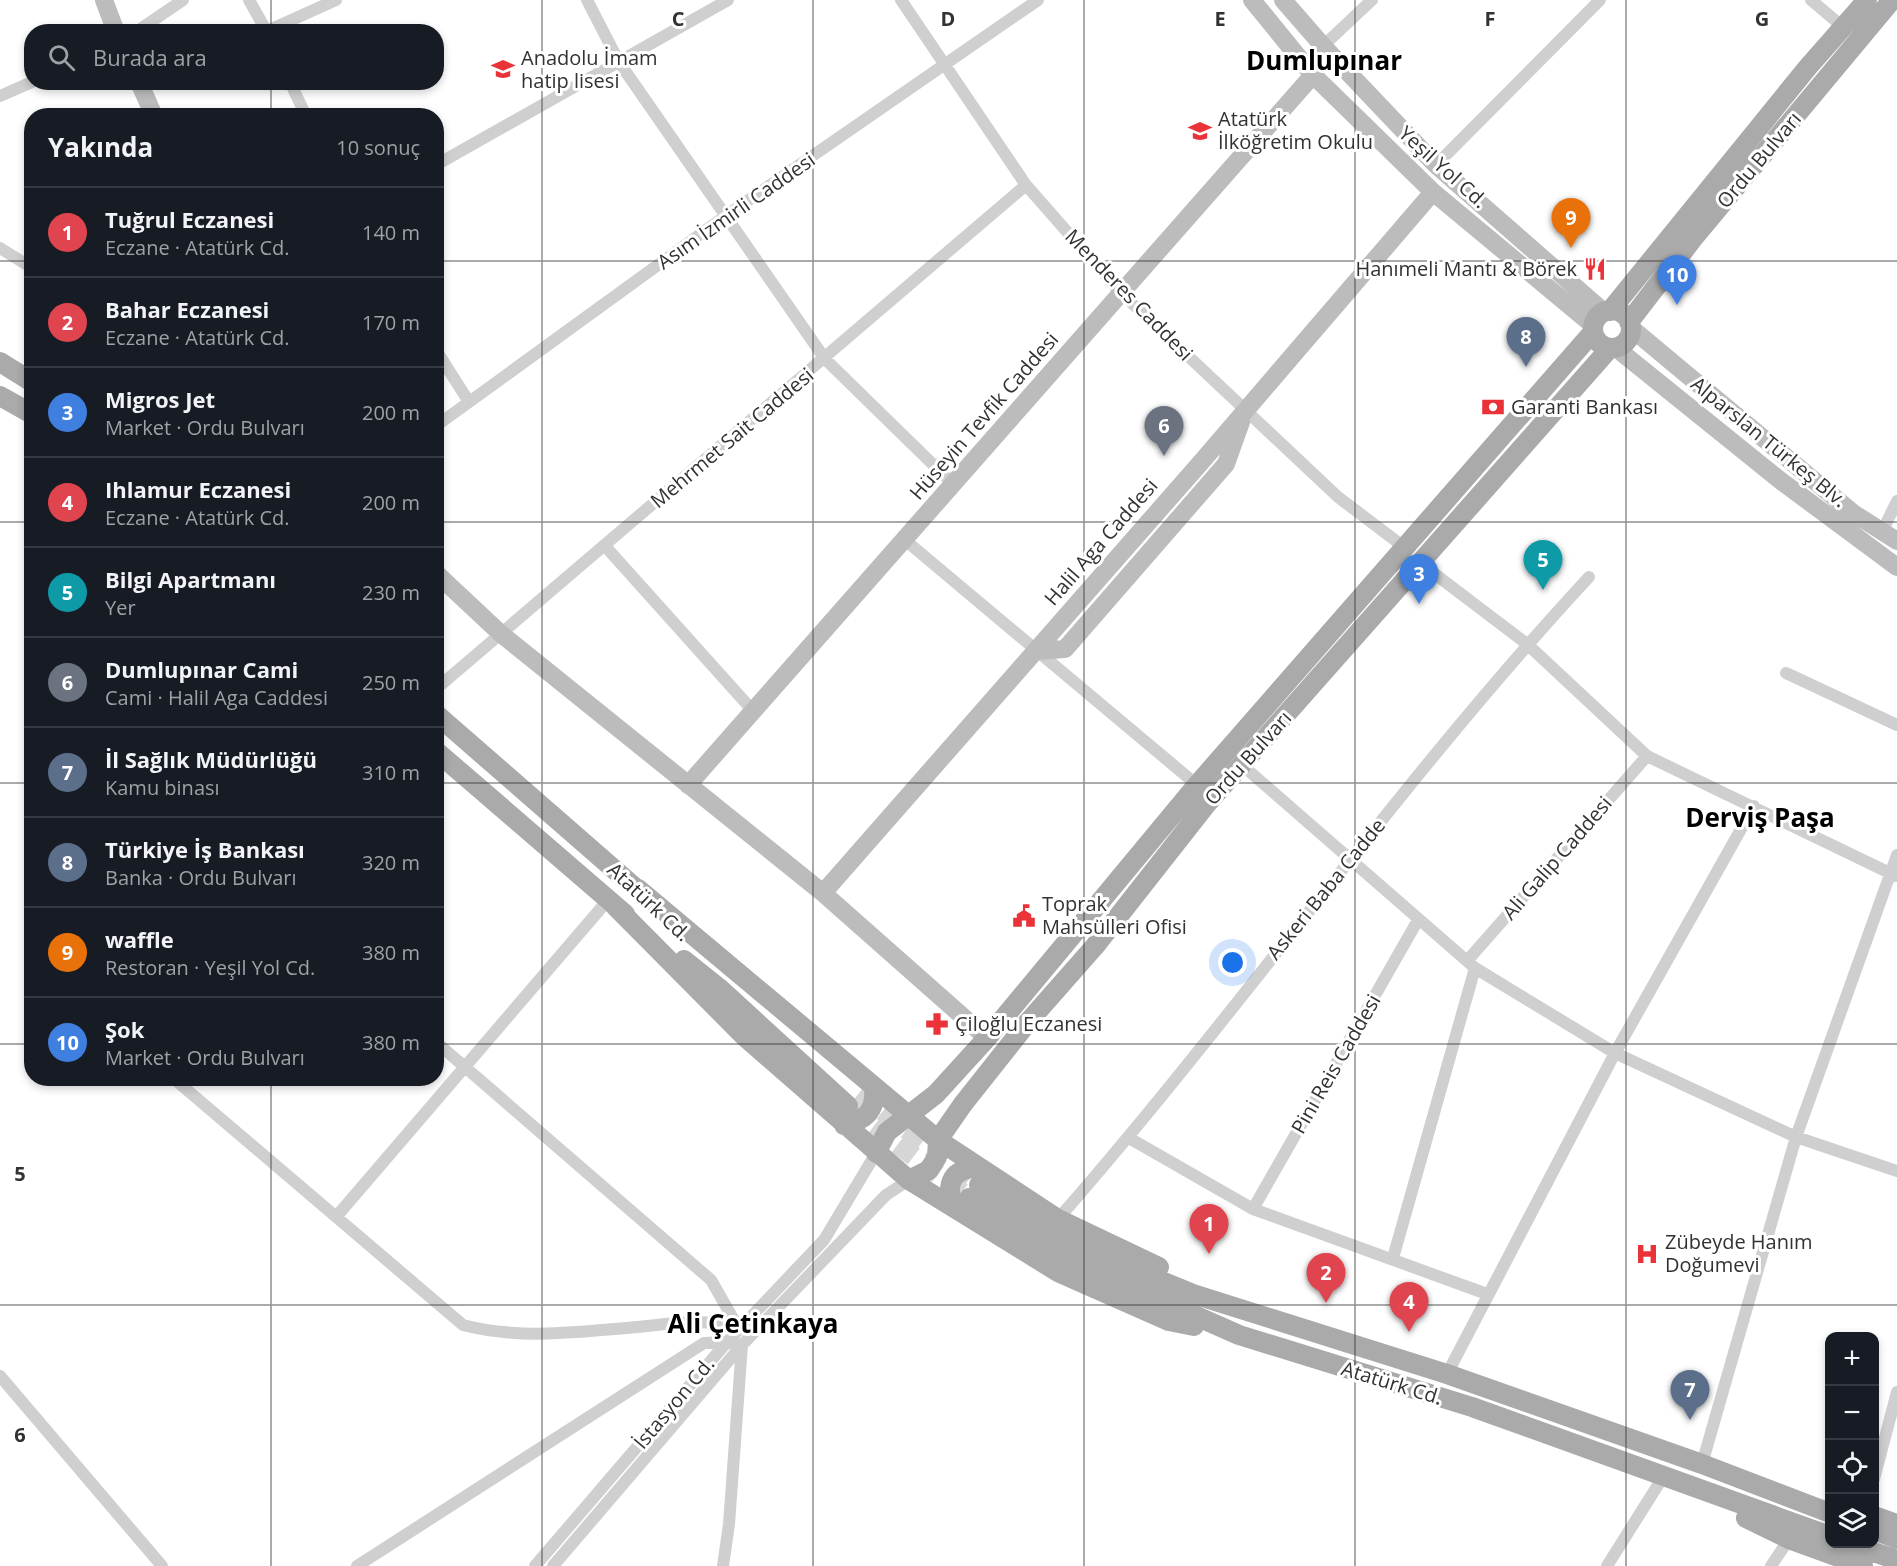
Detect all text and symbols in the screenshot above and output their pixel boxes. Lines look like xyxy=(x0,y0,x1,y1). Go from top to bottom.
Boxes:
text: C xyxy=(672,5,685,32)
text: D xyxy=(941,5,955,32)
text: E xyxy=(1214,5,1226,32)
text: F xyxy=(1485,5,1495,32)
text: G xyxy=(1755,5,1769,32)
search box xyxy=(24,24,444,90)
icon: search xyxy=(45,41,78,74)
text: Burada ara xyxy=(93,42,207,72)
district label: Dumlupınar xyxy=(1246,42,1402,78)
place label: Anadolu İmam hatip lisesi xyxy=(521,44,658,94)
school or university icon: Anadolu İmam hatip lisesi xyxy=(490,56,516,82)
place label: Atatürk İlköğretim Okulu xyxy=(1218,105,1373,155)
street label: Ordu Bulvarı xyxy=(1710,106,1807,214)
school or university icon: Atatürk İlköğretim Okulu xyxy=(1187,118,1213,144)
street label: Yeşil Yol Cd. xyxy=(1393,120,1494,214)
text: Yakında xyxy=(48,129,153,165)
text: 10 sonuç xyxy=(336,134,420,161)
street label: Asım İzmirli Caddesi xyxy=(651,146,820,275)
pin: 9 xyxy=(1552,198,1590,248)
text: Tuğrul Eczanesi xyxy=(105,204,274,234)
text: 1 xyxy=(62,219,73,246)
text: 140 m xyxy=(362,219,420,246)
street label: Menderes Caddesi xyxy=(1060,223,1199,366)
text: Eczane · Atatürk Cd. xyxy=(105,234,290,261)
place label: Hanımeli Mantı & Börek xyxy=(1355,255,1577,282)
restaurant icon: Hanımeli Mantı & Börek xyxy=(1582,256,1608,282)
pin: 10 xyxy=(1658,256,1696,305)
text: Bahar Eczanesi xyxy=(105,294,269,324)
text: 2 xyxy=(62,309,73,336)
text: 170 m xyxy=(362,309,420,336)
pin: 8 xyxy=(1506,318,1546,367)
text: Eczane · Atatürk Cd. xyxy=(105,324,290,351)
street label: Hüseyin Tevfik Caddesi xyxy=(903,326,1064,505)
street label: Mehrmet Sait Caddesi xyxy=(644,361,819,514)
street label: Alparslan Türkeş Blv. xyxy=(1686,370,1853,513)
text: Migros Jet xyxy=(105,384,215,414)
place label: Garanti Bankası xyxy=(1511,393,1658,420)
bank icon: Garanti Bankası xyxy=(1480,394,1506,420)
text: 3 xyxy=(62,399,73,426)
text: 200 m xyxy=(362,399,420,426)
pin: 6 xyxy=(1144,406,1184,456)
text: Market · Ordu Bulvarı xyxy=(105,414,305,441)
street label: Halil Aga Caddesi xyxy=(1038,472,1163,611)
text: Ihlamur Eczanesi xyxy=(105,474,291,504)
text: 4 xyxy=(62,489,73,516)
text: 200 m xyxy=(362,489,420,516)
text: Eczane · Atatürk Cd. xyxy=(105,504,290,531)
pin: 5 xyxy=(1524,540,1562,590)
pin: 3 xyxy=(1400,554,1438,604)
text: Bilgi Apartmanı xyxy=(105,564,276,594)
text: 5 xyxy=(62,579,73,606)
text: 230 m xyxy=(362,579,420,606)
text: Yer xyxy=(105,594,136,621)
text: Dumlupınar Cami xyxy=(105,654,298,684)
text: 6 xyxy=(62,669,73,696)
text: 250 m xyxy=(362,669,420,696)
text: Cami · Halil Aga Caddesi xyxy=(105,684,328,711)
street label: Ordu Bulvarı xyxy=(1198,705,1297,811)
text: İl Sağlık Müdürlüğü xyxy=(105,744,317,774)
text: 7 xyxy=(62,759,73,786)
text: 310 m xyxy=(362,759,420,786)
text: Kamu binası xyxy=(105,774,220,801)
street label: Ali Galip Caddesi xyxy=(1496,790,1618,925)
district label: Derviş Paşa xyxy=(1685,799,1835,835)
street label: Askeri Baba Cadde xyxy=(1260,812,1391,965)
text: Türkiye İş Bankası xyxy=(105,834,305,864)
text: 8 xyxy=(62,849,73,876)
text: 320 m xyxy=(362,849,420,876)
street label: Atatürk Cd. xyxy=(602,856,697,947)
text: Banka · Ordu Bulvarı xyxy=(105,864,297,891)
place label: Toprak Mahsülleri Ofisi xyxy=(1042,890,1187,940)
public building icon: Toprak Mahsülleri Ofisi xyxy=(1011,903,1037,929)
text: waffle xyxy=(105,924,174,954)
text: 9 xyxy=(62,939,73,966)
text: 380 m xyxy=(362,939,420,966)
your location xyxy=(1218,948,1247,977)
text: Restoran · Yeşil Yol Cd. xyxy=(105,954,315,981)
street label: Pini Reis Caddesi xyxy=(1285,989,1386,1138)
place label: Çiloğlu Eczanesi xyxy=(955,1010,1102,1037)
pharmacy icon: Çiloğlu Eczanesi xyxy=(924,1011,950,1037)
text: Şok xyxy=(105,1014,144,1044)
text: 10 xyxy=(56,1029,79,1056)
text: 380 m xyxy=(362,1029,420,1056)
text: Market · Ordu Bulvarı xyxy=(105,1044,305,1071)
text: 5 xyxy=(14,1160,26,1187)
pin: 1 xyxy=(1190,1204,1228,1254)
place label: Zübeyde Hanım Doğumevi xyxy=(1665,1228,1813,1278)
hospital icon: Zübeyde Hanım Doğumevi xyxy=(1634,1241,1660,1267)
pin: 2 xyxy=(1306,1254,1346,1303)
pin: 4 xyxy=(1390,1282,1428,1332)
district label: Ali Çetinkaya xyxy=(667,1305,839,1341)
map controls xyxy=(1825,1332,1879,1548)
button: + xyxy=(1825,1332,1879,1386)
street label: İstasyon Cd. xyxy=(627,1351,720,1454)
street label: Atatürk Cd. xyxy=(1338,1354,1446,1411)
pin: 7 xyxy=(1670,1370,1710,1420)
button: − xyxy=(1825,1386,1879,1440)
text: 6 xyxy=(14,1421,26,1448)
button: locate xyxy=(1825,1440,1879,1494)
button: layers xyxy=(1825,1494,1879,1548)

